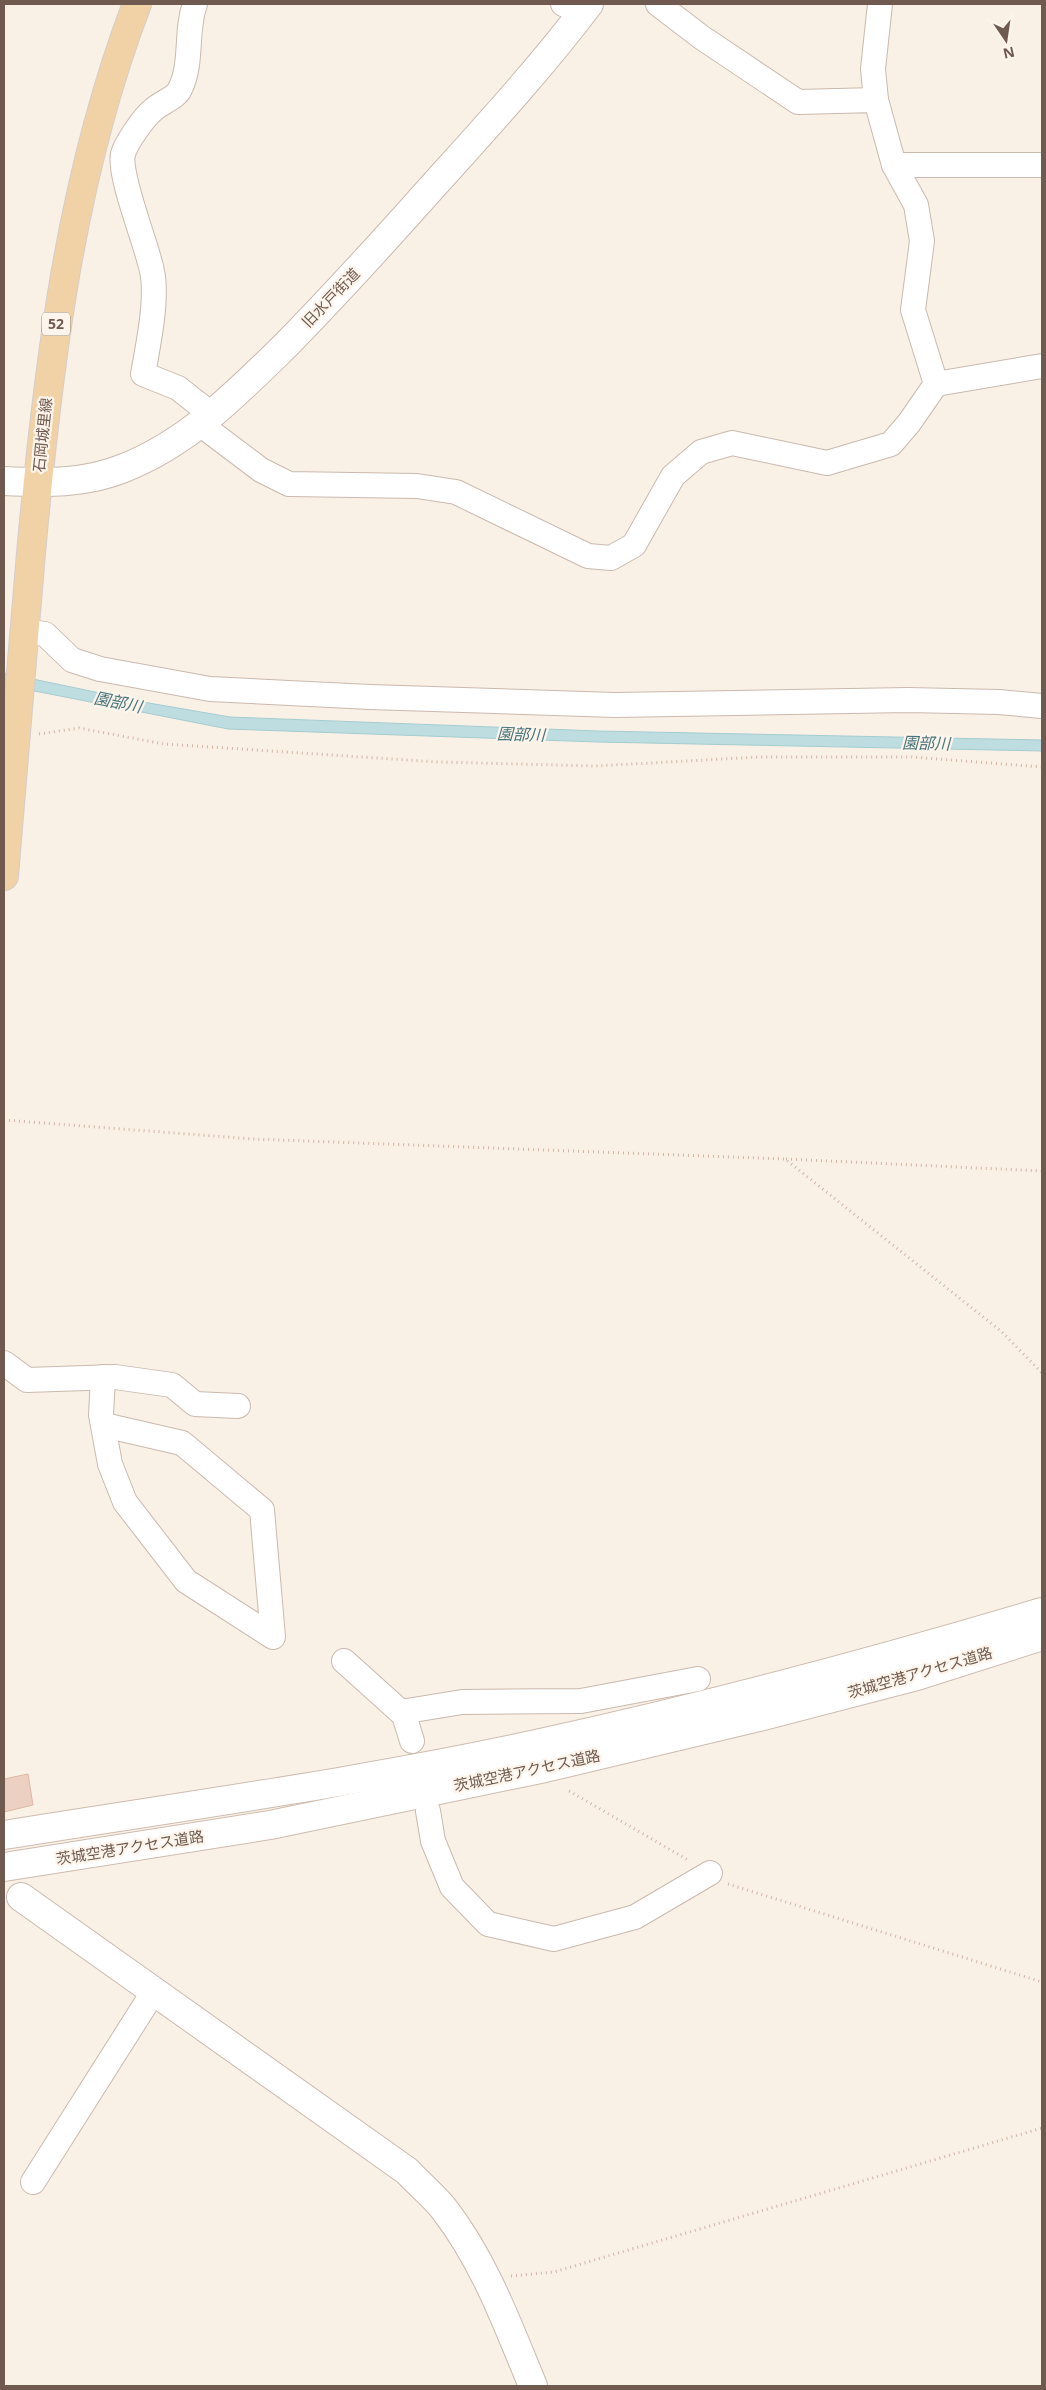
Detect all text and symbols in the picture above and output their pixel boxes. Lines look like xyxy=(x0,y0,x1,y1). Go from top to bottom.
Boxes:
north arrow xyxy=(981,15,1031,65)
text: N xyxy=(1001,43,1017,64)
street label: 旧水戸街道 xyxy=(297,263,364,331)
road number: 52 xyxy=(42,312,70,336)
street label: 石岡城里線 xyxy=(28,397,56,473)
water label: 園部川 xyxy=(92,687,146,718)
water label: 園部川 xyxy=(497,722,547,746)
water label: 園部川 xyxy=(902,732,952,754)
street label: 茨城空港アクセス道路 xyxy=(845,1642,994,1702)
street label: 茨城空港アクセス道路 xyxy=(452,1745,602,1795)
street label: 茨城空港アクセス道路 xyxy=(55,1825,205,1869)

